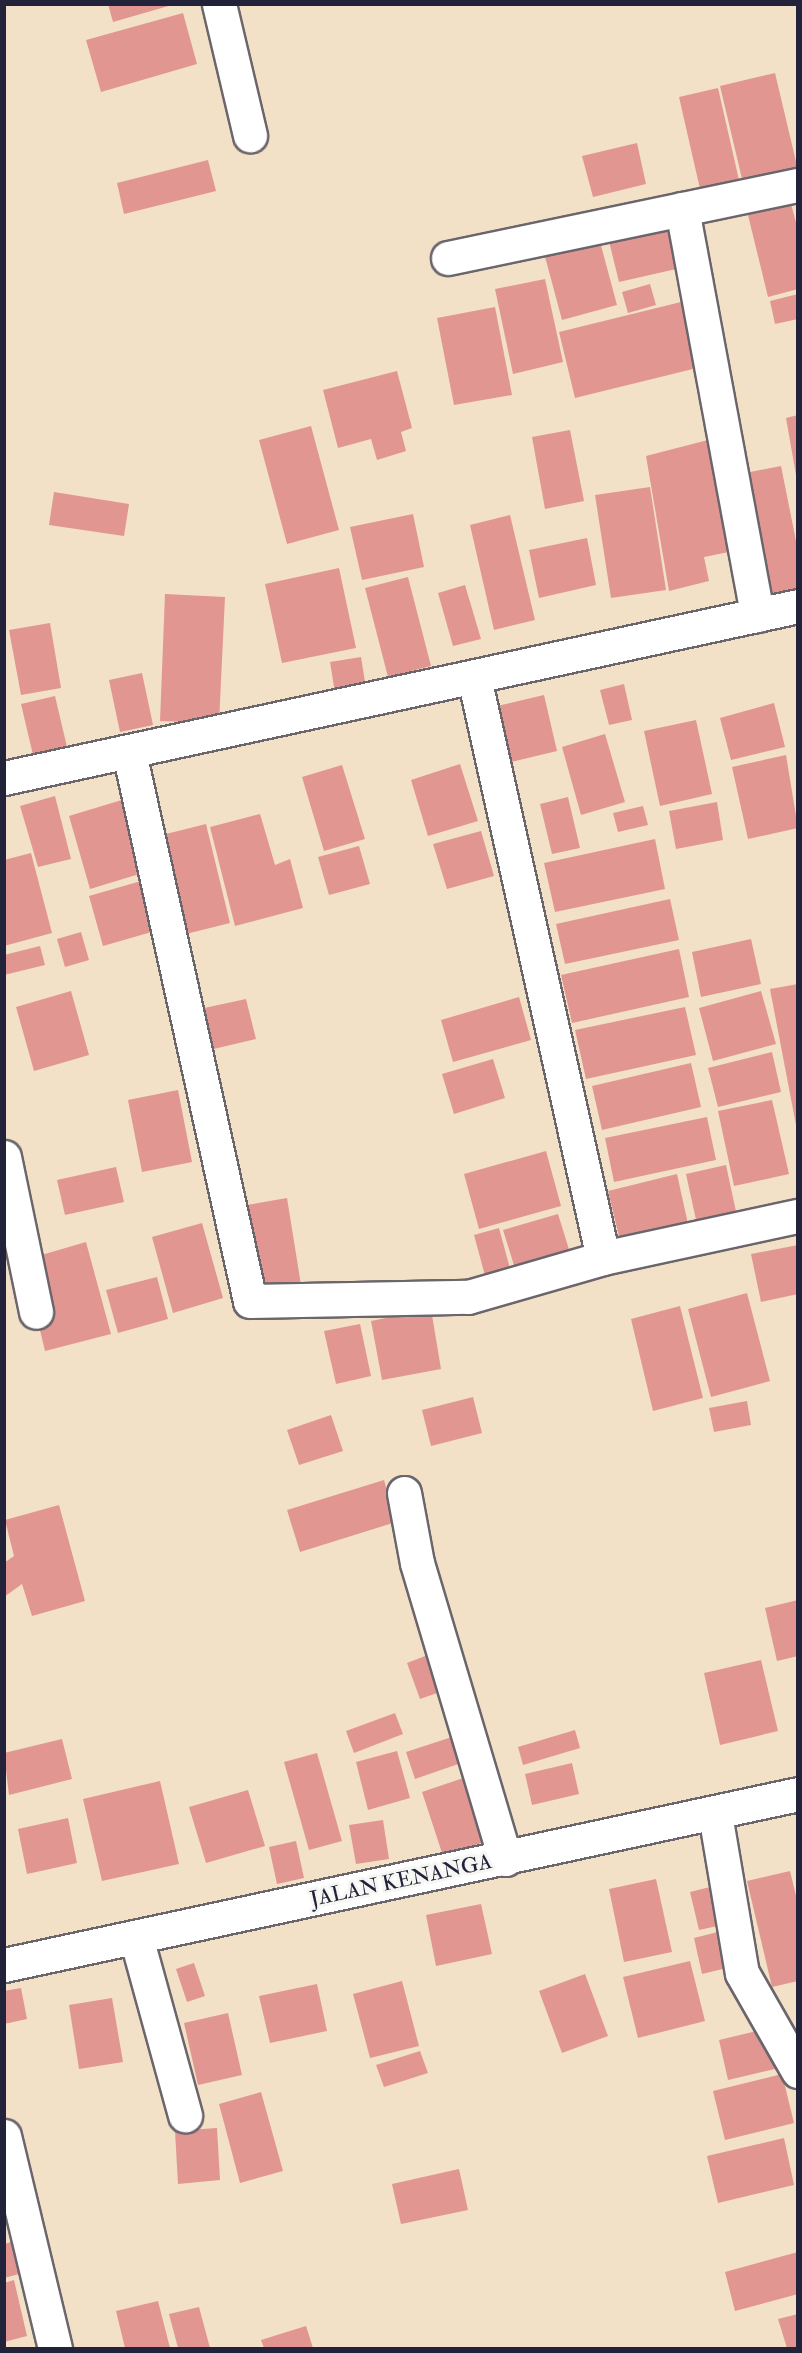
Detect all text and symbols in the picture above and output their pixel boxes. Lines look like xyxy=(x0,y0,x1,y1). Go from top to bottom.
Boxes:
street label: JALAN KENANGA xyxy=(308,1849,494,1913)

